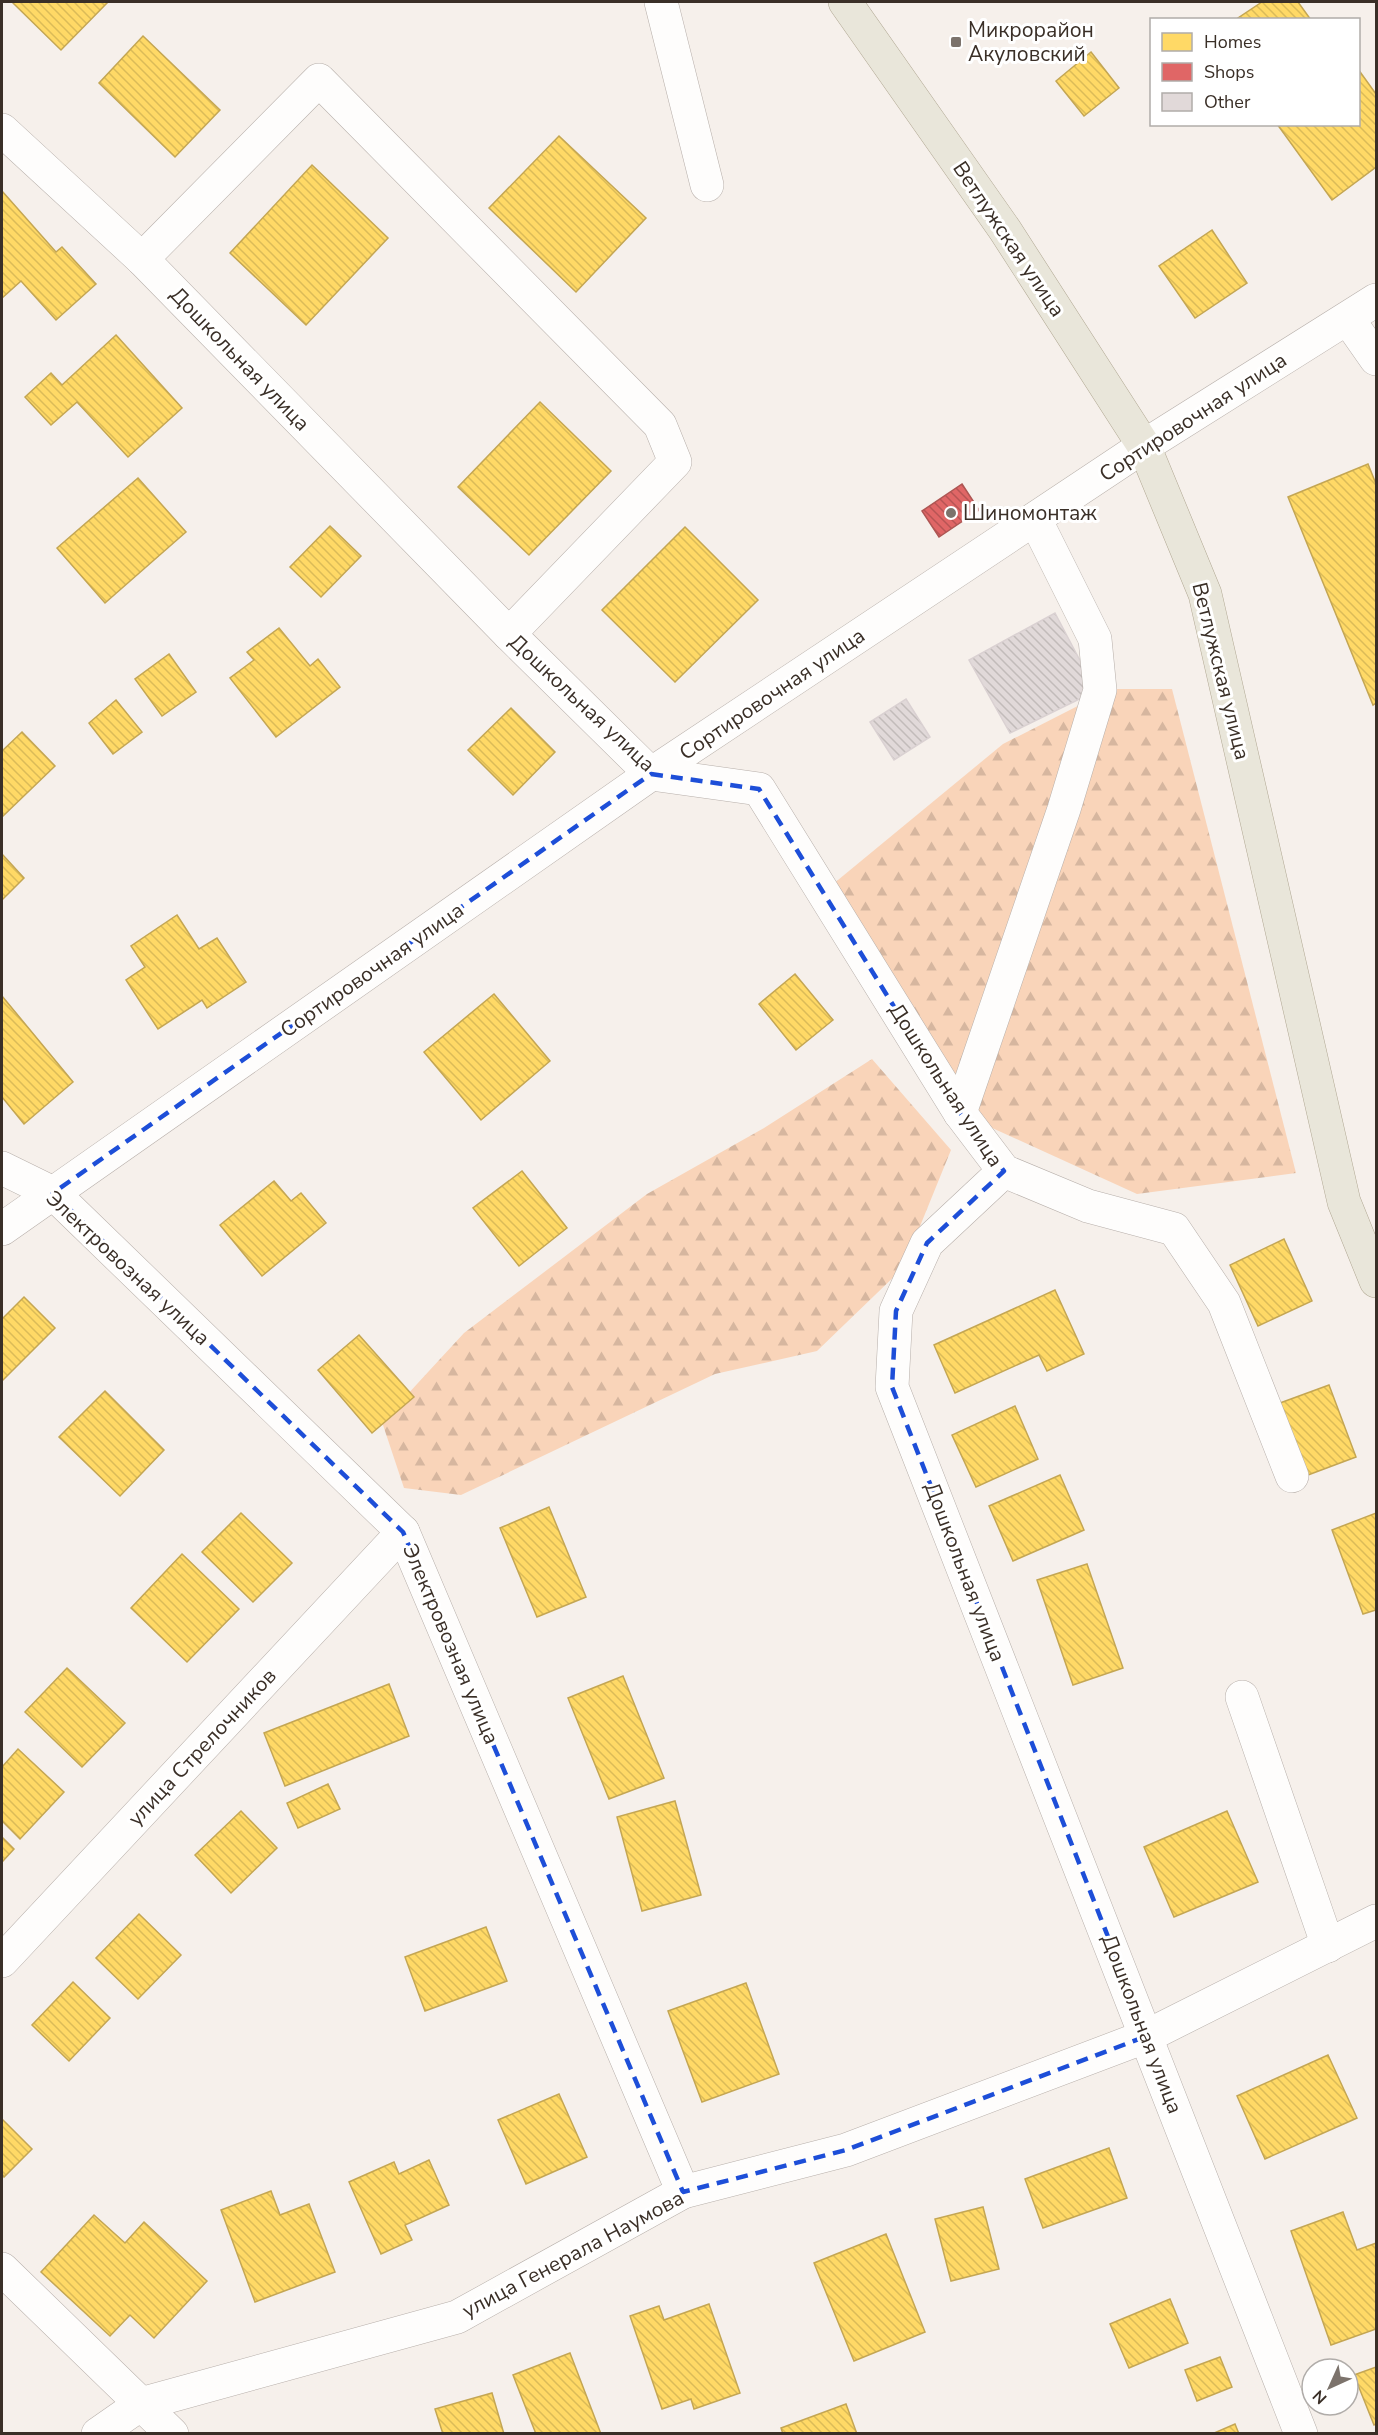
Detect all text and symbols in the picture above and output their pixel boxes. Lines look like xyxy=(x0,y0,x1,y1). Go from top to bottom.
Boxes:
place label: Микрорайон Акуловский xyxy=(968,16,1094,68)
legend xyxy=(1150,18,1360,126)
text: Homes xyxy=(1204,30,1261,54)
marker: Микрорайон Акуловский xyxy=(949,35,963,49)
text: Shops xyxy=(1204,60,1254,84)
text: Other xyxy=(1204,90,1251,114)
street label: Ветлужская улица xyxy=(947,156,1071,322)
street label: Дошкольная улица xyxy=(164,281,316,437)
street label: Сортировочная улица xyxy=(1094,346,1292,488)
place label: Шиномонтаж xyxy=(963,499,1097,527)
marker: Шиномонтаж xyxy=(944,506,958,520)
street label: Ветлужская улица xyxy=(1185,579,1257,763)
street label: Сортировочная улица xyxy=(674,621,870,767)
street label: Дошкольная улица xyxy=(503,628,661,778)
street label: Сортировочная улица xyxy=(275,896,469,1044)
street label: Дошкольная улица xyxy=(883,998,1009,1172)
street label: Электровозная улица xyxy=(40,1185,216,1351)
street label: Дошкольная улица xyxy=(918,1478,1012,1666)
street label: Электровозная улица xyxy=(396,1540,506,1748)
street label: улица Стрелочников xyxy=(122,1662,282,1832)
street label: Дошкольная улица xyxy=(1095,1930,1189,2118)
street label: улица Генерала Наумова xyxy=(457,2184,689,2324)
north arrow xyxy=(1300,2357,1360,2417)
text: N xyxy=(1308,2385,1332,2409)

